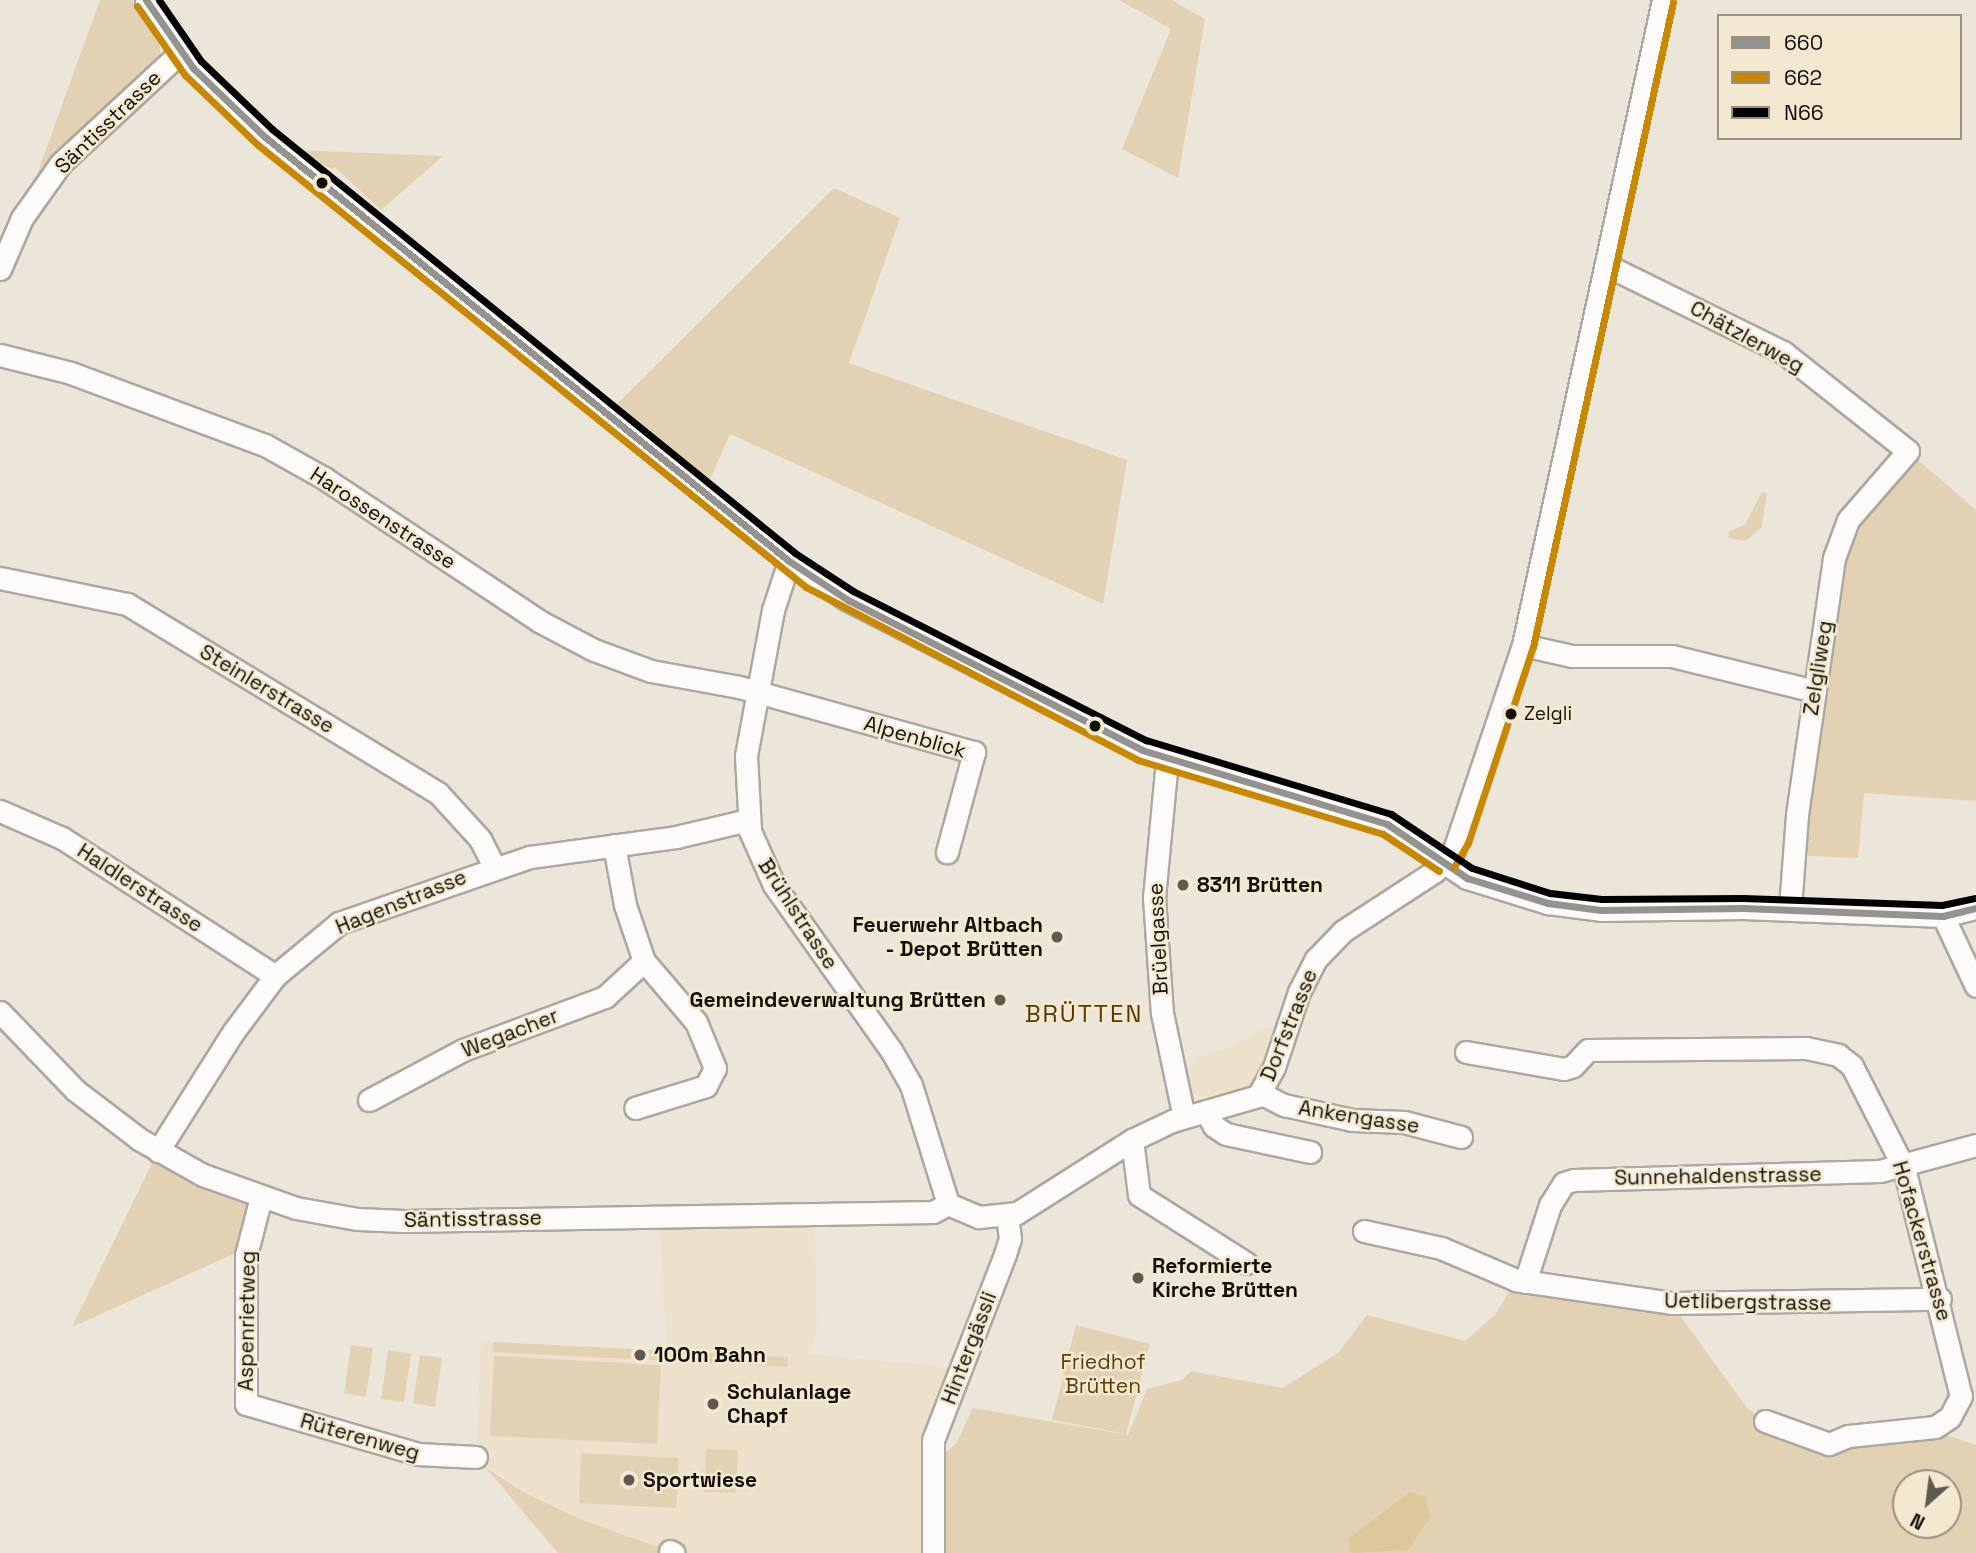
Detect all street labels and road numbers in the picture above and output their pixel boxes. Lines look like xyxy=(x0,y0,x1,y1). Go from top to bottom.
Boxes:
street label: Säntisstrasse xyxy=(50,65,166,179)
street label: Chätzlerweg xyxy=(1686,295,1808,379)
street label: Harossenstrasse xyxy=(306,462,460,574)
street label: Zelgliweg xyxy=(1798,619,1838,717)
street label: Steinlerstrasse xyxy=(195,639,339,739)
street label: Alpenblick xyxy=(861,710,969,764)
street label: Haldlerstrasse xyxy=(73,838,207,938)
street label: Brühlstrasse xyxy=(753,854,843,974)
street label: Hagenstrasse xyxy=(332,864,470,940)
street label: Brüelgasse xyxy=(1142,882,1174,996)
street label: Dorfstrasse xyxy=(1255,965,1323,1085)
street label: Wegacher xyxy=(458,1003,562,1063)
street label: Ankengasse xyxy=(1297,1095,1421,1139)
street label: Hofackerstrasse xyxy=(1887,1158,1957,1324)
street label: Sunnehaldenstrasse xyxy=(1614,1162,1822,1190)
street label: Säntisstrasse xyxy=(404,1205,542,1233)
street label: Aspenrietweg xyxy=(233,1251,261,1391)
street label: Hintergässli xyxy=(936,1288,1002,1408)
street label: Uetlibergstrasse xyxy=(1664,1288,1832,1316)
street label: Rüterenweg xyxy=(297,1408,423,1466)

